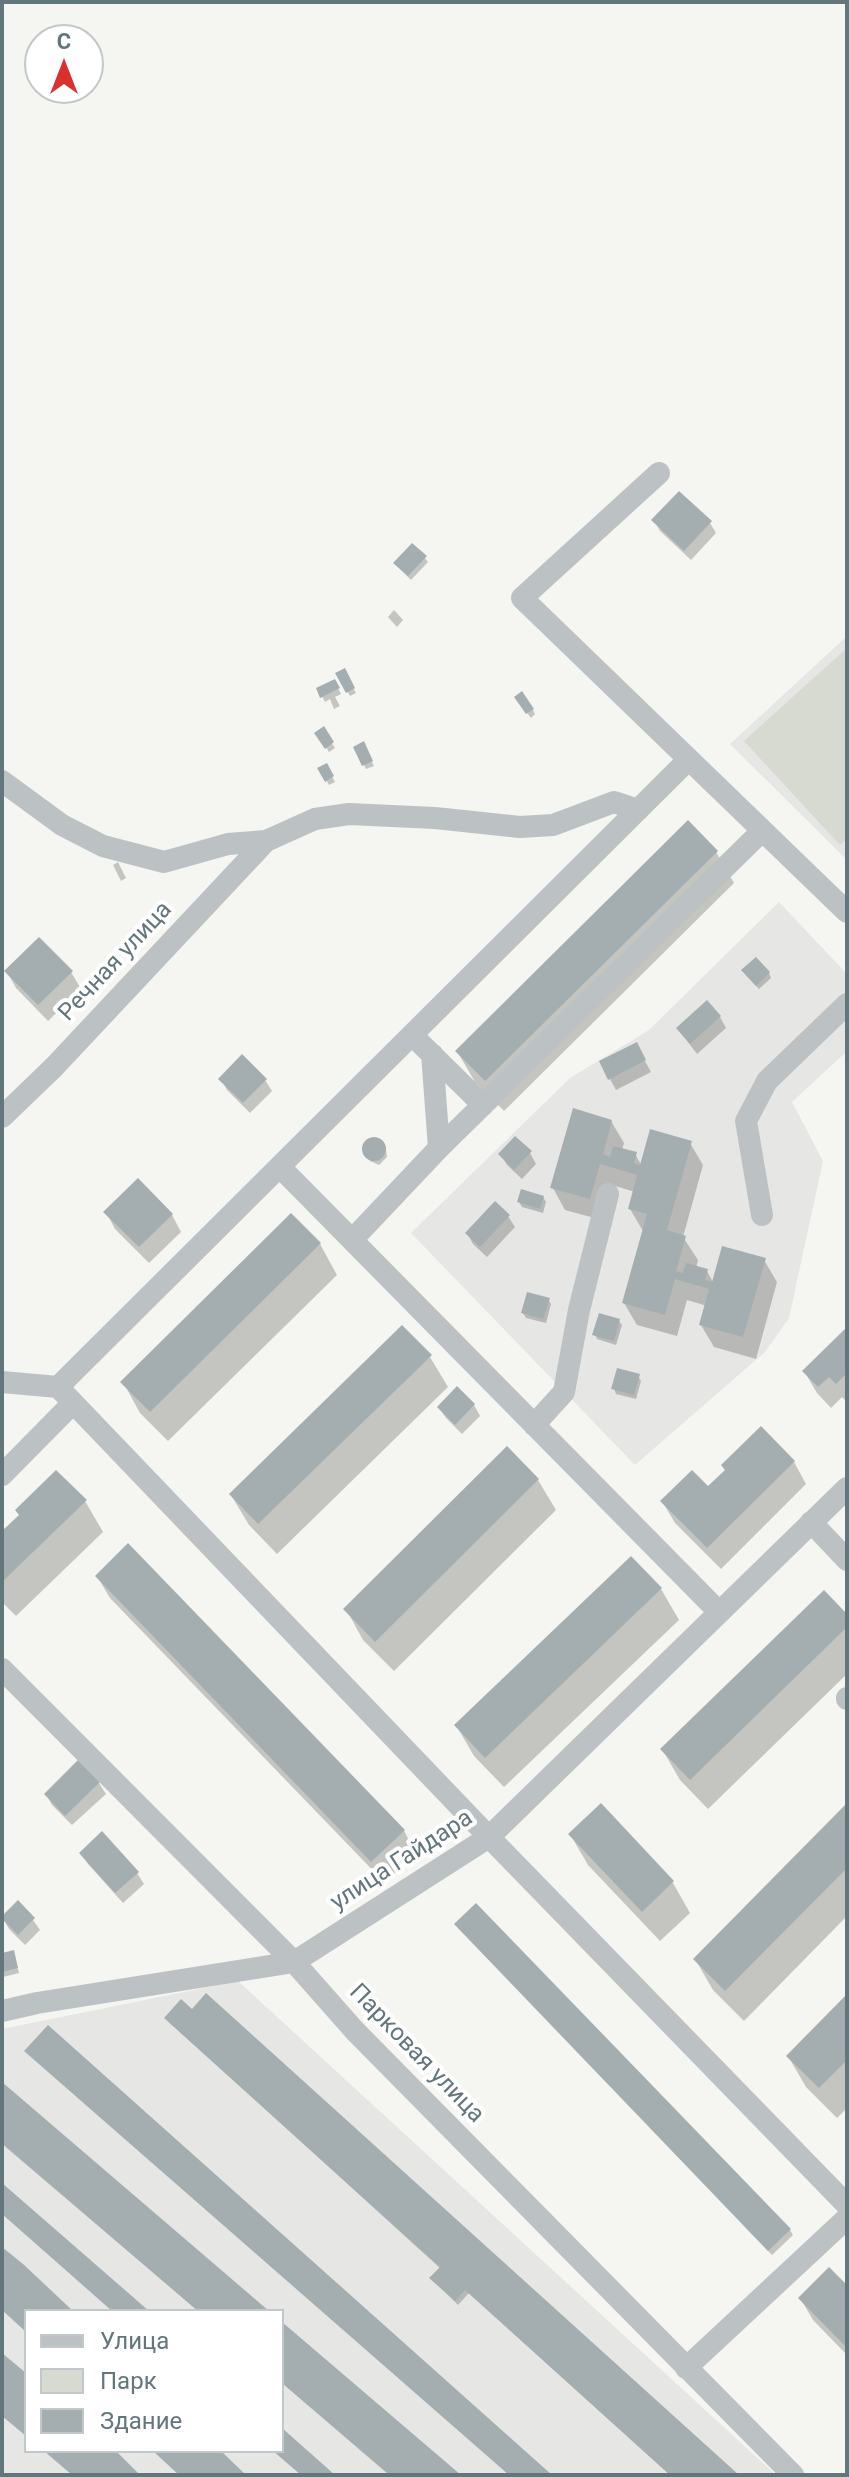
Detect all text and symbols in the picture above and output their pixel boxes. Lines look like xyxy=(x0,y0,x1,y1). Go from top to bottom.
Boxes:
north arrow xyxy=(24,24,104,104)
text: С xyxy=(57,29,71,54)
street label: Речная улица xyxy=(53,896,179,1028)
street label: улица Гайдара xyxy=(326,1804,478,1918)
street label: Парковая улица xyxy=(342,1979,490,2129)
legend xyxy=(24,2309,284,2453)
text: Улица xyxy=(100,2327,169,2355)
text: Парк xyxy=(100,2367,157,2395)
text: Здание xyxy=(100,2407,182,2435)

